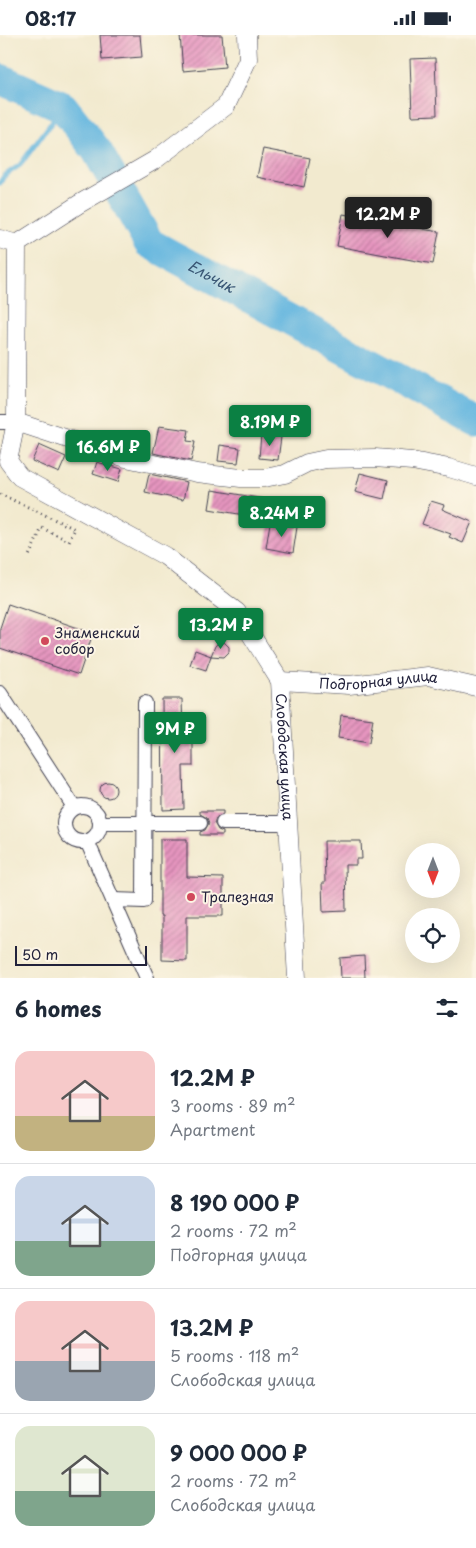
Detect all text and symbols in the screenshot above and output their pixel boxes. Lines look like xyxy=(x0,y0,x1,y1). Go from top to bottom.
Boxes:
text: 08:17 xyxy=(25,4,76,32)
pin: 12.2M ₽ xyxy=(342,197,434,239)
text: 12.2M ₽ xyxy=(356,201,420,225)
water label: Ельчик xyxy=(184,253,240,298)
pin: 8.19M ₽ xyxy=(224,405,316,447)
text: 8.19M ₽ xyxy=(240,409,300,433)
pin: 16.6M ₽ xyxy=(62,429,154,472)
text: 16.6M ₽ xyxy=(76,434,140,458)
pin: 8.24M ₽ xyxy=(236,495,328,538)
text: 8.24M ₽ xyxy=(249,500,315,524)
pin: 13.2M ₽ xyxy=(175,607,267,650)
text: 13.2M ₽ xyxy=(189,612,253,636)
place label: Знаменский собор xyxy=(54,622,140,659)
marker: Знаменский собор xyxy=(39,635,51,647)
street label: Подгорная улица xyxy=(318,665,441,695)
street label: Слободская улица xyxy=(271,693,299,821)
pin: 9M ₽ xyxy=(145,711,205,754)
text: 9M ₽ xyxy=(155,716,195,740)
north arrow xyxy=(405,843,460,897)
map controls xyxy=(405,843,460,963)
place label: Трапезная xyxy=(201,886,274,907)
marker: Трапезная xyxy=(185,891,197,903)
button: locate xyxy=(405,908,460,963)
scale bar xyxy=(15,943,148,966)
text: 50 m xyxy=(22,944,58,965)
text: 6 homes xyxy=(15,992,101,1024)
icon: filters xyxy=(433,994,461,1022)
text: 12.2M ₽ xyxy=(170,1061,255,1093)
icon: home xyxy=(55,1071,115,1131)
text: 3 rooms · 89 m² xyxy=(170,1093,295,1117)
text: Apartment xyxy=(170,1117,255,1141)
text: 8 190 000 ₽ xyxy=(170,1186,299,1218)
icon: home xyxy=(55,1196,115,1256)
text: 2 rooms · 72 m² xyxy=(170,1218,297,1242)
text: Подгорная улица xyxy=(170,1242,307,1266)
text: 13.2M ₽ xyxy=(170,1311,253,1343)
icon: home xyxy=(55,1321,115,1381)
text: 5 rooms · 118 m² xyxy=(170,1343,299,1367)
text: Слободская улица xyxy=(170,1367,315,1391)
text: 9 000 000 ₽ xyxy=(170,1436,307,1468)
icon: home xyxy=(55,1446,115,1506)
text: 2 rooms · 72 m² xyxy=(170,1468,297,1492)
text: Слободская улица xyxy=(170,1492,315,1516)

